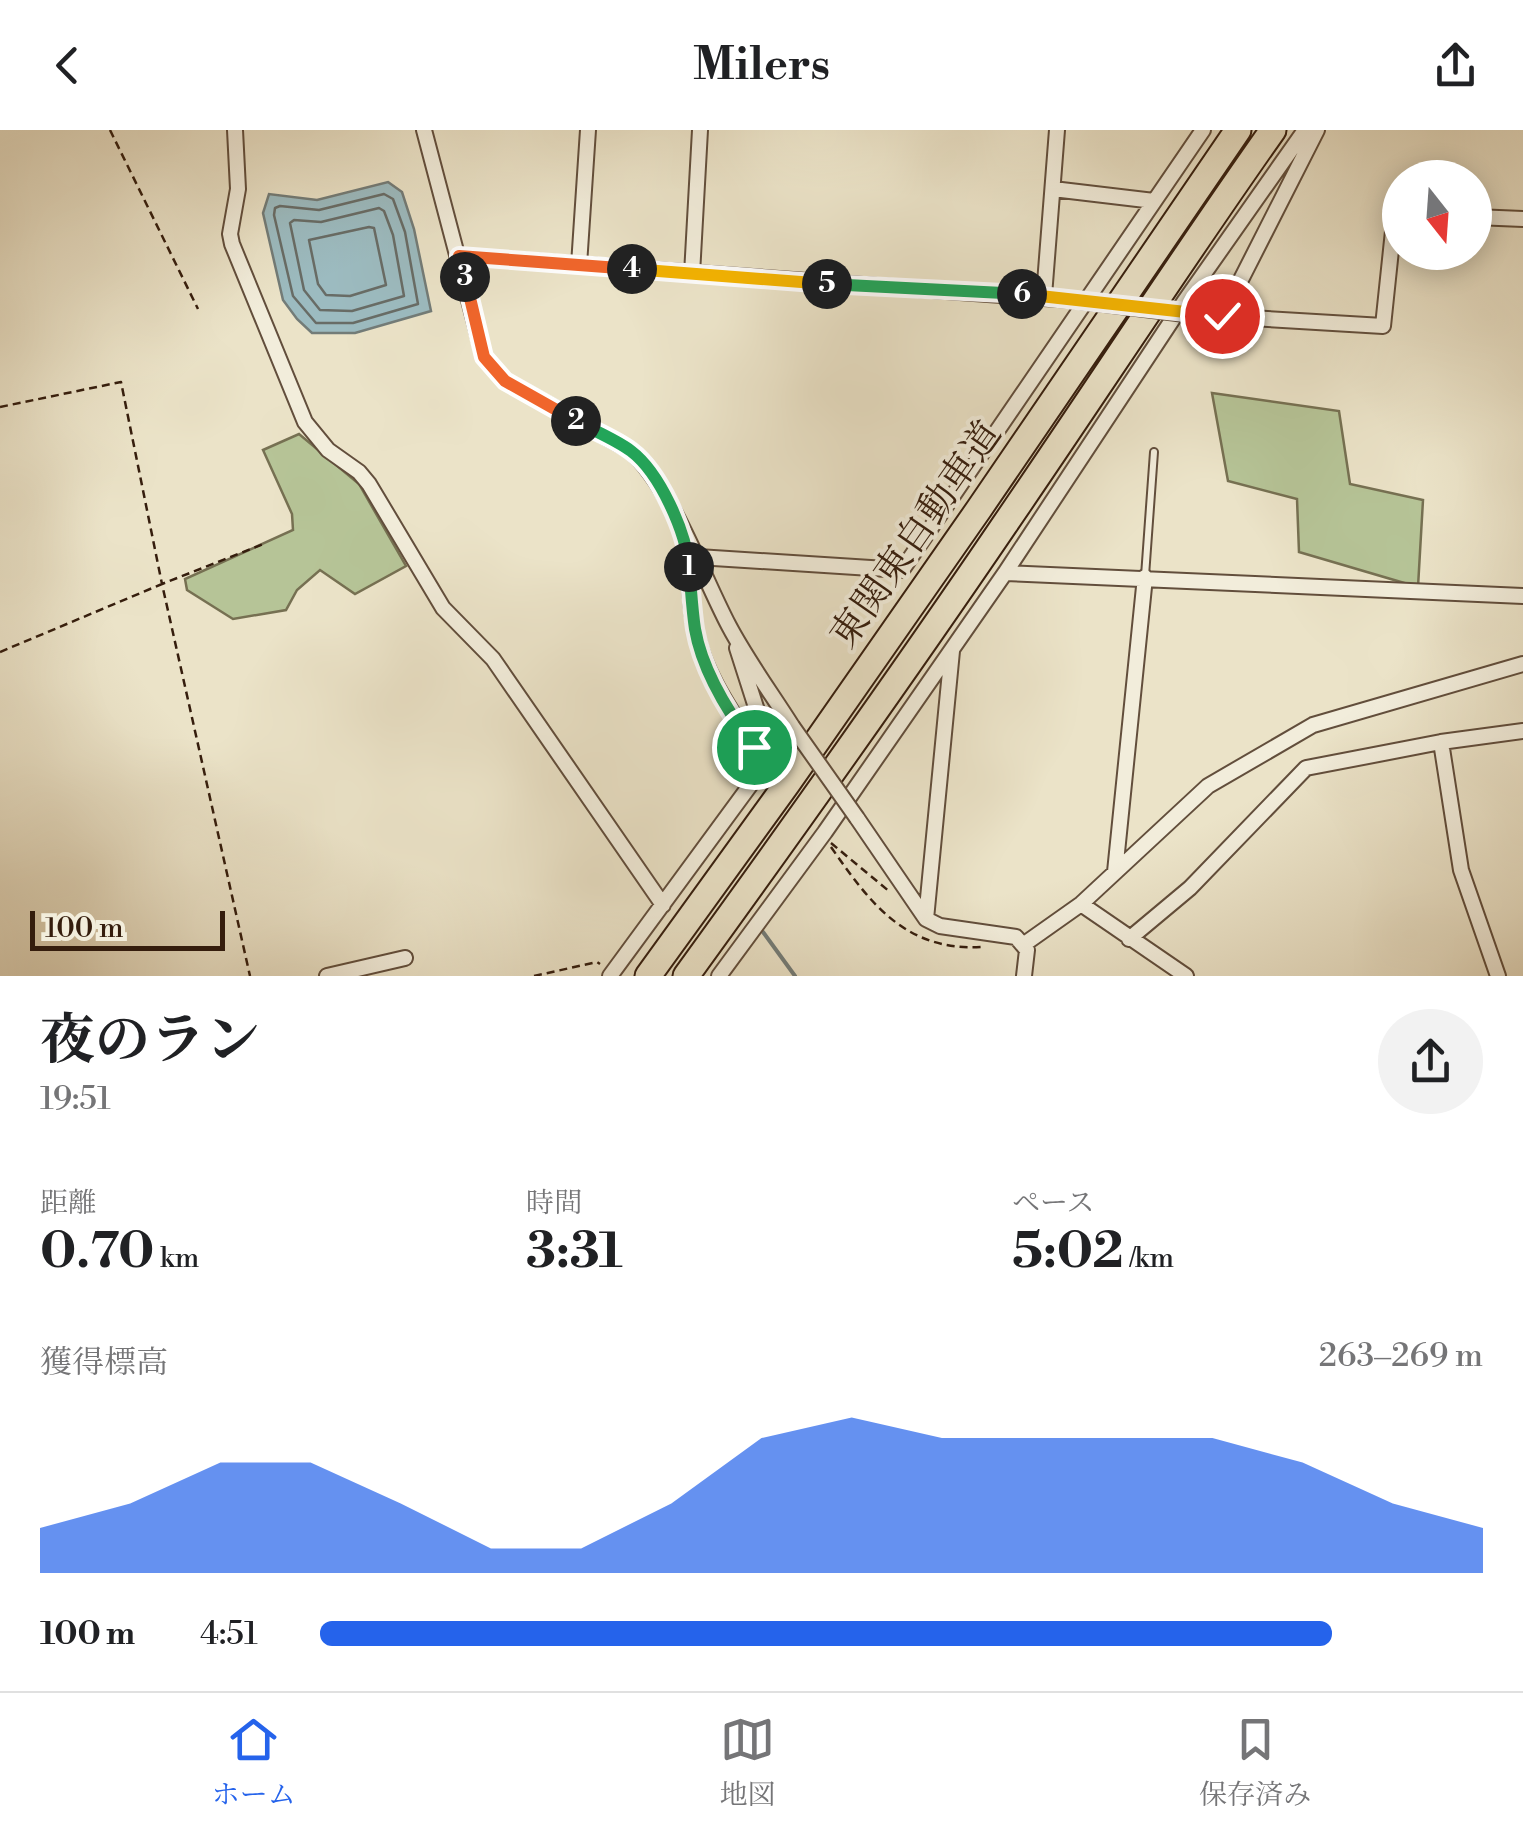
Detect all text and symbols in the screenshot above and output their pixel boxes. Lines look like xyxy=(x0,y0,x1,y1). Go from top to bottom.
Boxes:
text: Milers xyxy=(693,37,830,94)
icon: back xyxy=(40,38,95,93)
icon: share xyxy=(1428,38,1483,93)
north arrow xyxy=(1382,160,1492,270)
map controls xyxy=(1382,160,1492,270)
pin: 4 xyxy=(607,244,657,294)
text: 4 xyxy=(623,251,641,286)
pin: 3 xyxy=(440,252,490,302)
text: 3 xyxy=(457,259,473,294)
pin: 5 xyxy=(802,259,852,309)
text: 5 xyxy=(818,266,836,301)
pin: 6 xyxy=(997,269,1047,319)
pin xyxy=(1180,274,1265,359)
text: 6 xyxy=(1013,276,1031,311)
icon: check xyxy=(1195,289,1250,344)
pin: 2 xyxy=(551,396,601,446)
text: 2 xyxy=(567,403,585,438)
street label: 東関東自動車道 xyxy=(821,412,1012,657)
pin: 1 xyxy=(664,542,714,592)
text: 1 xyxy=(682,549,696,584)
pin xyxy=(712,705,797,790)
icon: arrive xyxy=(727,720,782,775)
scale bar xyxy=(30,906,225,950)
text: 100 m xyxy=(45,911,124,946)
text: 夜のラン xyxy=(40,1007,260,1076)
button: share xyxy=(1378,1009,1483,1114)
text: 19:51 xyxy=(40,1079,111,1119)
text: 距離 xyxy=(40,1186,96,1221)
text: 時間 xyxy=(526,1186,582,1221)
text: ペース xyxy=(1012,1186,1095,1221)
text: 0.70 xyxy=(40,1221,154,1283)
text: 3:31 xyxy=(526,1221,623,1283)
text: 5:02 xyxy=(1012,1221,1124,1283)
text: km xyxy=(154,1241,199,1276)
text: /km xyxy=(1124,1241,1174,1276)
text: 263–269 m xyxy=(1319,1336,1483,1376)
text: 獲得標高 xyxy=(40,1343,168,1383)
text: 100 m xyxy=(40,1614,135,1654)
text: 4:51 xyxy=(200,1614,258,1654)
tab: ホーム xyxy=(212,1712,296,1813)
tab: 地図 xyxy=(719,1712,775,1813)
tab: 保存済み xyxy=(1199,1712,1311,1813)

